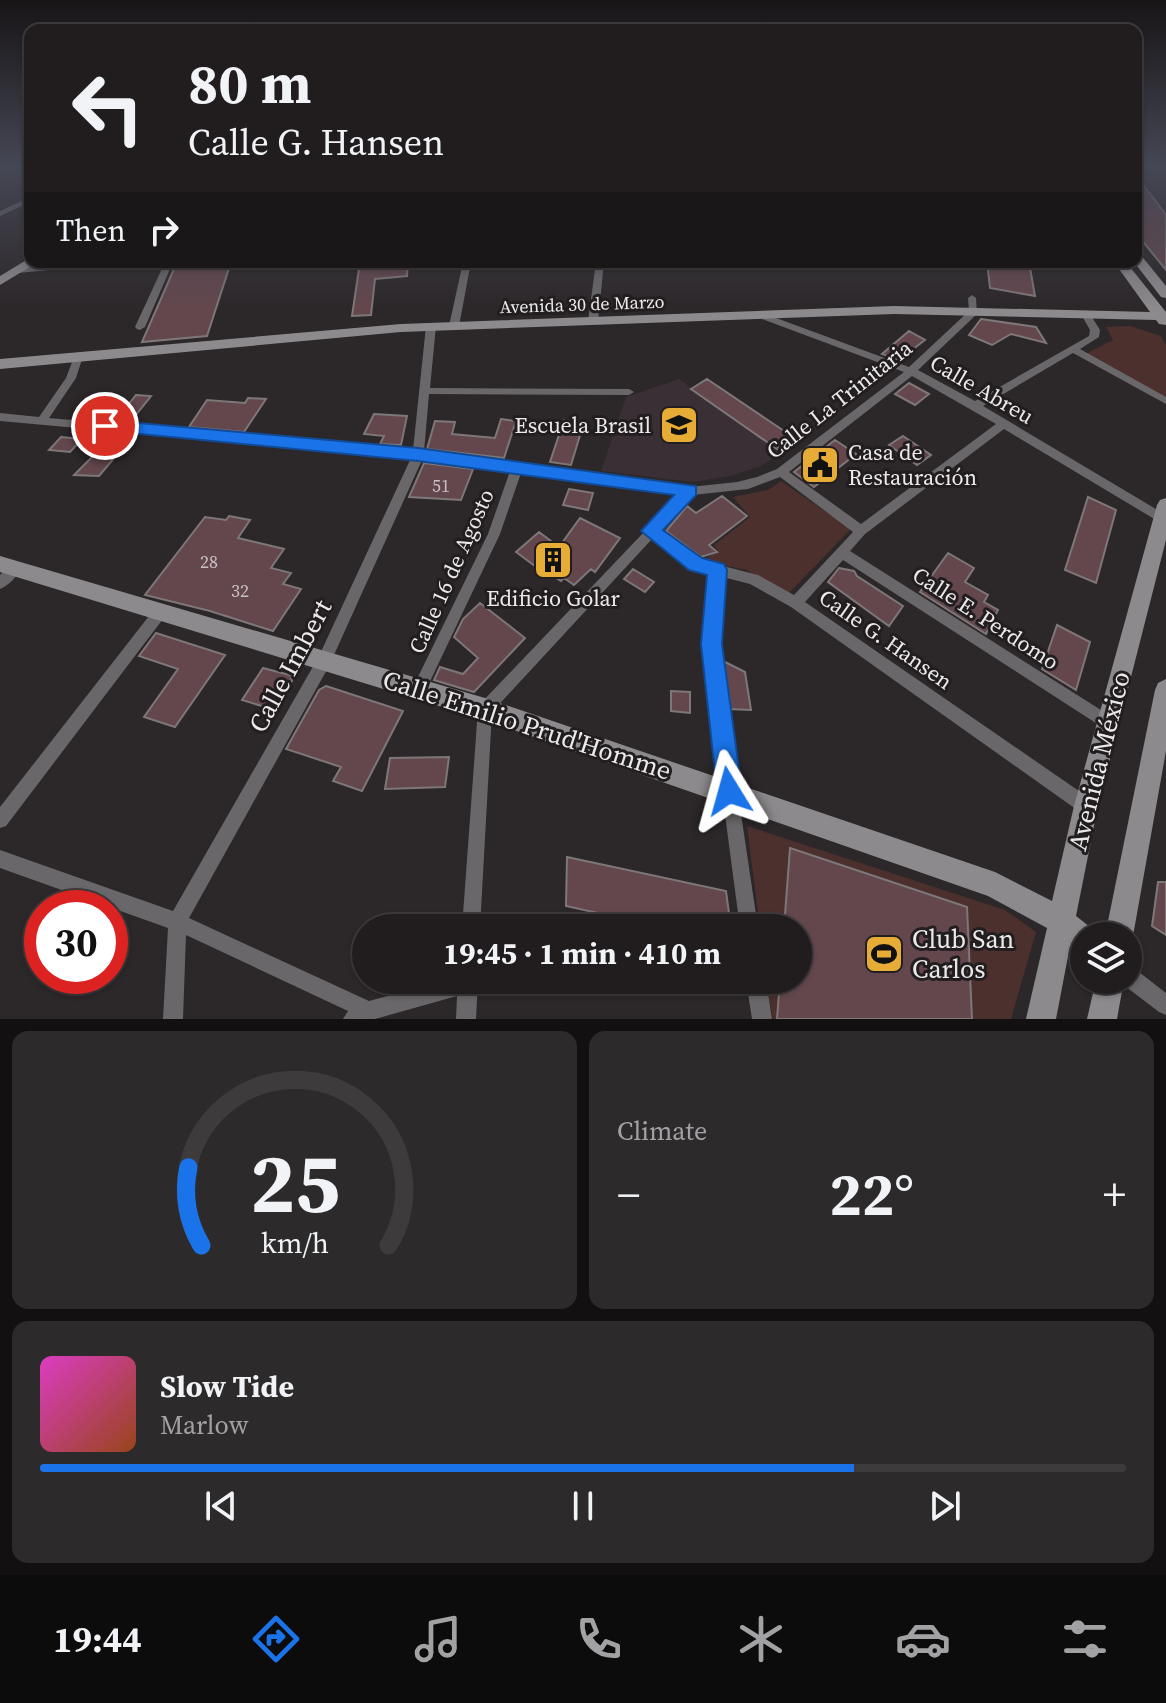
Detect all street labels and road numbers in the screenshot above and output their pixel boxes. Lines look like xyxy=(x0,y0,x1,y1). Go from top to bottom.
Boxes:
street label: Avenida 30 de Marzo xyxy=(499,289,665,319)
street label: Calle La Trinitaria xyxy=(760,332,919,465)
street label: Calle Abreu xyxy=(925,347,1039,431)
street label: Calle 16 de Agosto xyxy=(401,484,501,658)
street label: Calle E. Perdomo xyxy=(907,559,1065,677)
street label: Calle G. Hansen xyxy=(813,582,959,696)
street label: Calle Imbert xyxy=(240,593,340,739)
street label: Calle Emilio Prud'Homme xyxy=(378,661,676,789)
street label: Avenida México xyxy=(1059,668,1139,854)

